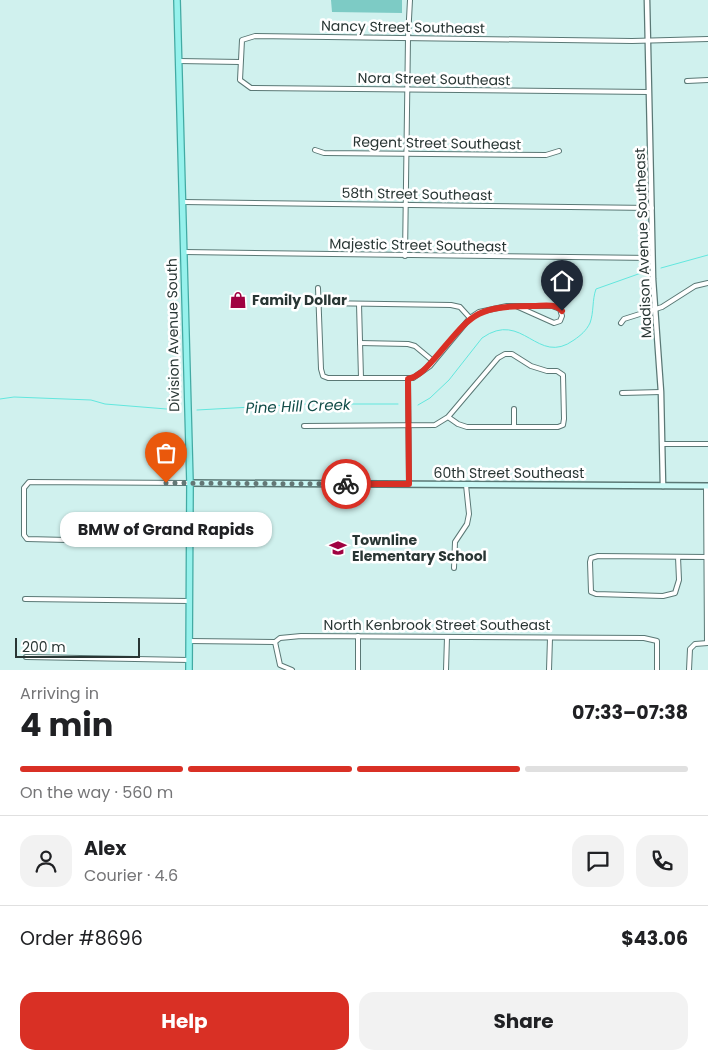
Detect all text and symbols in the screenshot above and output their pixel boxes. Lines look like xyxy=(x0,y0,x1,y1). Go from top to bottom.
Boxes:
street label: Nancy Street Southeast xyxy=(321,16,485,38)
street label: Nora Street Southeast xyxy=(357,68,511,90)
street label: Regent Street Southeast xyxy=(353,132,521,154)
street label: Madison Avenue Southeast xyxy=(630,147,656,339)
street label: 58th Street Southeast xyxy=(341,183,493,205)
street label: Majestic Street Southeast xyxy=(329,233,507,257)
street label: Division Avenue South xyxy=(162,258,184,412)
pin xyxy=(541,260,583,311)
icon: home xyxy=(548,267,576,295)
shop icon: Family Dollar xyxy=(228,290,248,310)
place label: Family Dollar xyxy=(252,290,347,310)
water label: Pine Hill Creek xyxy=(245,394,352,418)
pin xyxy=(145,432,187,483)
icon: bag xyxy=(152,439,180,467)
courier xyxy=(321,459,371,509)
street label: 60th Street Southeast xyxy=(434,463,584,483)
icon: bike xyxy=(332,470,360,498)
callout: BMW of Grand Rapids xyxy=(60,513,272,548)
text: BMW of Grand Rapids xyxy=(78,518,254,541)
place label: Townline Elementary School xyxy=(352,530,487,566)
school or university icon: Townline Elementary School xyxy=(328,538,348,558)
street label: North Kenbrook Street Southeast xyxy=(324,615,550,635)
scale bar xyxy=(15,635,140,658)
text: 200 m xyxy=(22,637,66,657)
text: Arriving in xyxy=(20,682,99,705)
text: 07:33–07:38 xyxy=(572,699,688,726)
text: 4 min xyxy=(20,702,113,747)
text: On the way · 560 m xyxy=(20,781,173,804)
button: person xyxy=(20,835,72,887)
text: Alex xyxy=(84,835,126,862)
button: chat xyxy=(572,835,624,887)
button: phone xyxy=(636,835,688,887)
text: Courier · 4.6 xyxy=(84,864,178,887)
text: Order #8696 xyxy=(20,925,143,952)
text: $43.06 xyxy=(621,925,688,952)
button: Help xyxy=(20,992,349,1050)
button: Share xyxy=(359,992,688,1050)

